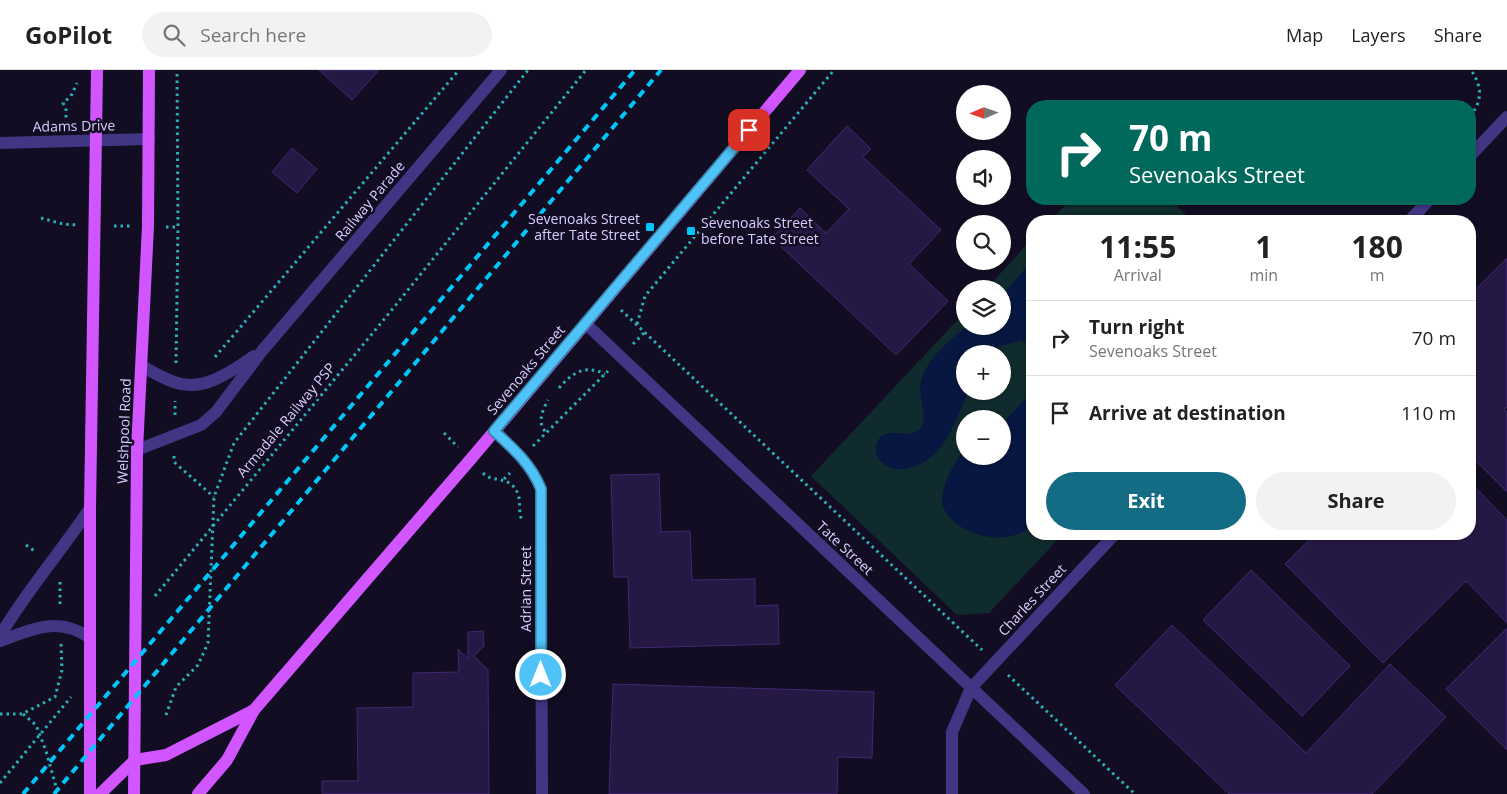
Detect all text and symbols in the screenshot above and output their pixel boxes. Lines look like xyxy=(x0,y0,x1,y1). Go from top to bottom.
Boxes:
search box xyxy=(142,12,492,57)
text: GoPilot xyxy=(25,18,112,51)
icon: search xyxy=(160,21,188,49)
text: Search here xyxy=(200,22,306,48)
text: Map xyxy=(1286,23,1323,47)
text: Layers xyxy=(1351,23,1406,47)
text: Share xyxy=(1434,23,1482,47)
north arrow xyxy=(956,85,1011,140)
map controls xyxy=(956,85,1011,465)
pin xyxy=(728,109,770,151)
text: 70 m xyxy=(1129,114,1212,161)
street label: Adams Drive xyxy=(32,115,116,136)
icon: arrive xyxy=(735,116,763,144)
icon: right xyxy=(1046,120,1111,185)
button: sound xyxy=(956,150,1011,205)
street label: Railway Parade xyxy=(331,157,409,245)
text: Sevenoaks Street xyxy=(1129,159,1305,189)
place label: Sevenoaks Street after Tate Street xyxy=(528,209,640,244)
place label: Sevenoaks Street before Tate Street xyxy=(701,213,819,248)
button: search xyxy=(956,215,1011,270)
marker: Sevenoaks Street after Tate Street xyxy=(644,221,656,233)
marker: Sevenoaks Street before Tate Street xyxy=(685,225,697,237)
text: 11:55 xyxy=(1099,226,1176,267)
text: 1 xyxy=(1255,226,1272,267)
text: 180 xyxy=(1351,226,1403,267)
text: Arrival xyxy=(1114,264,1162,286)
text: min xyxy=(1250,264,1278,286)
text: m xyxy=(1370,264,1385,286)
button: layers xyxy=(956,280,1011,335)
text: Turn right xyxy=(1089,314,1184,340)
street label: Sevenoaks Street xyxy=(482,321,569,419)
icon: right xyxy=(1046,324,1074,352)
text: 70 m xyxy=(1412,325,1456,351)
text: Sevenoaks Street xyxy=(1089,340,1217,362)
button: + xyxy=(956,345,1011,400)
street label: Armadale Railway PSP xyxy=(232,358,339,481)
street label: Welshpool Road xyxy=(112,378,135,484)
icon: arrive xyxy=(1046,399,1074,427)
text: Arrive at destination xyxy=(1089,400,1286,426)
text: 110 m xyxy=(1401,400,1456,426)
button: − xyxy=(956,410,1011,465)
button: Exit xyxy=(1046,472,1246,530)
button: Share xyxy=(1256,472,1456,530)
street label: Tate Street xyxy=(813,516,878,579)
street label: Adrian Street xyxy=(516,546,535,632)
street label: Charles Street xyxy=(993,560,1070,640)
position arrow xyxy=(514,648,566,700)

